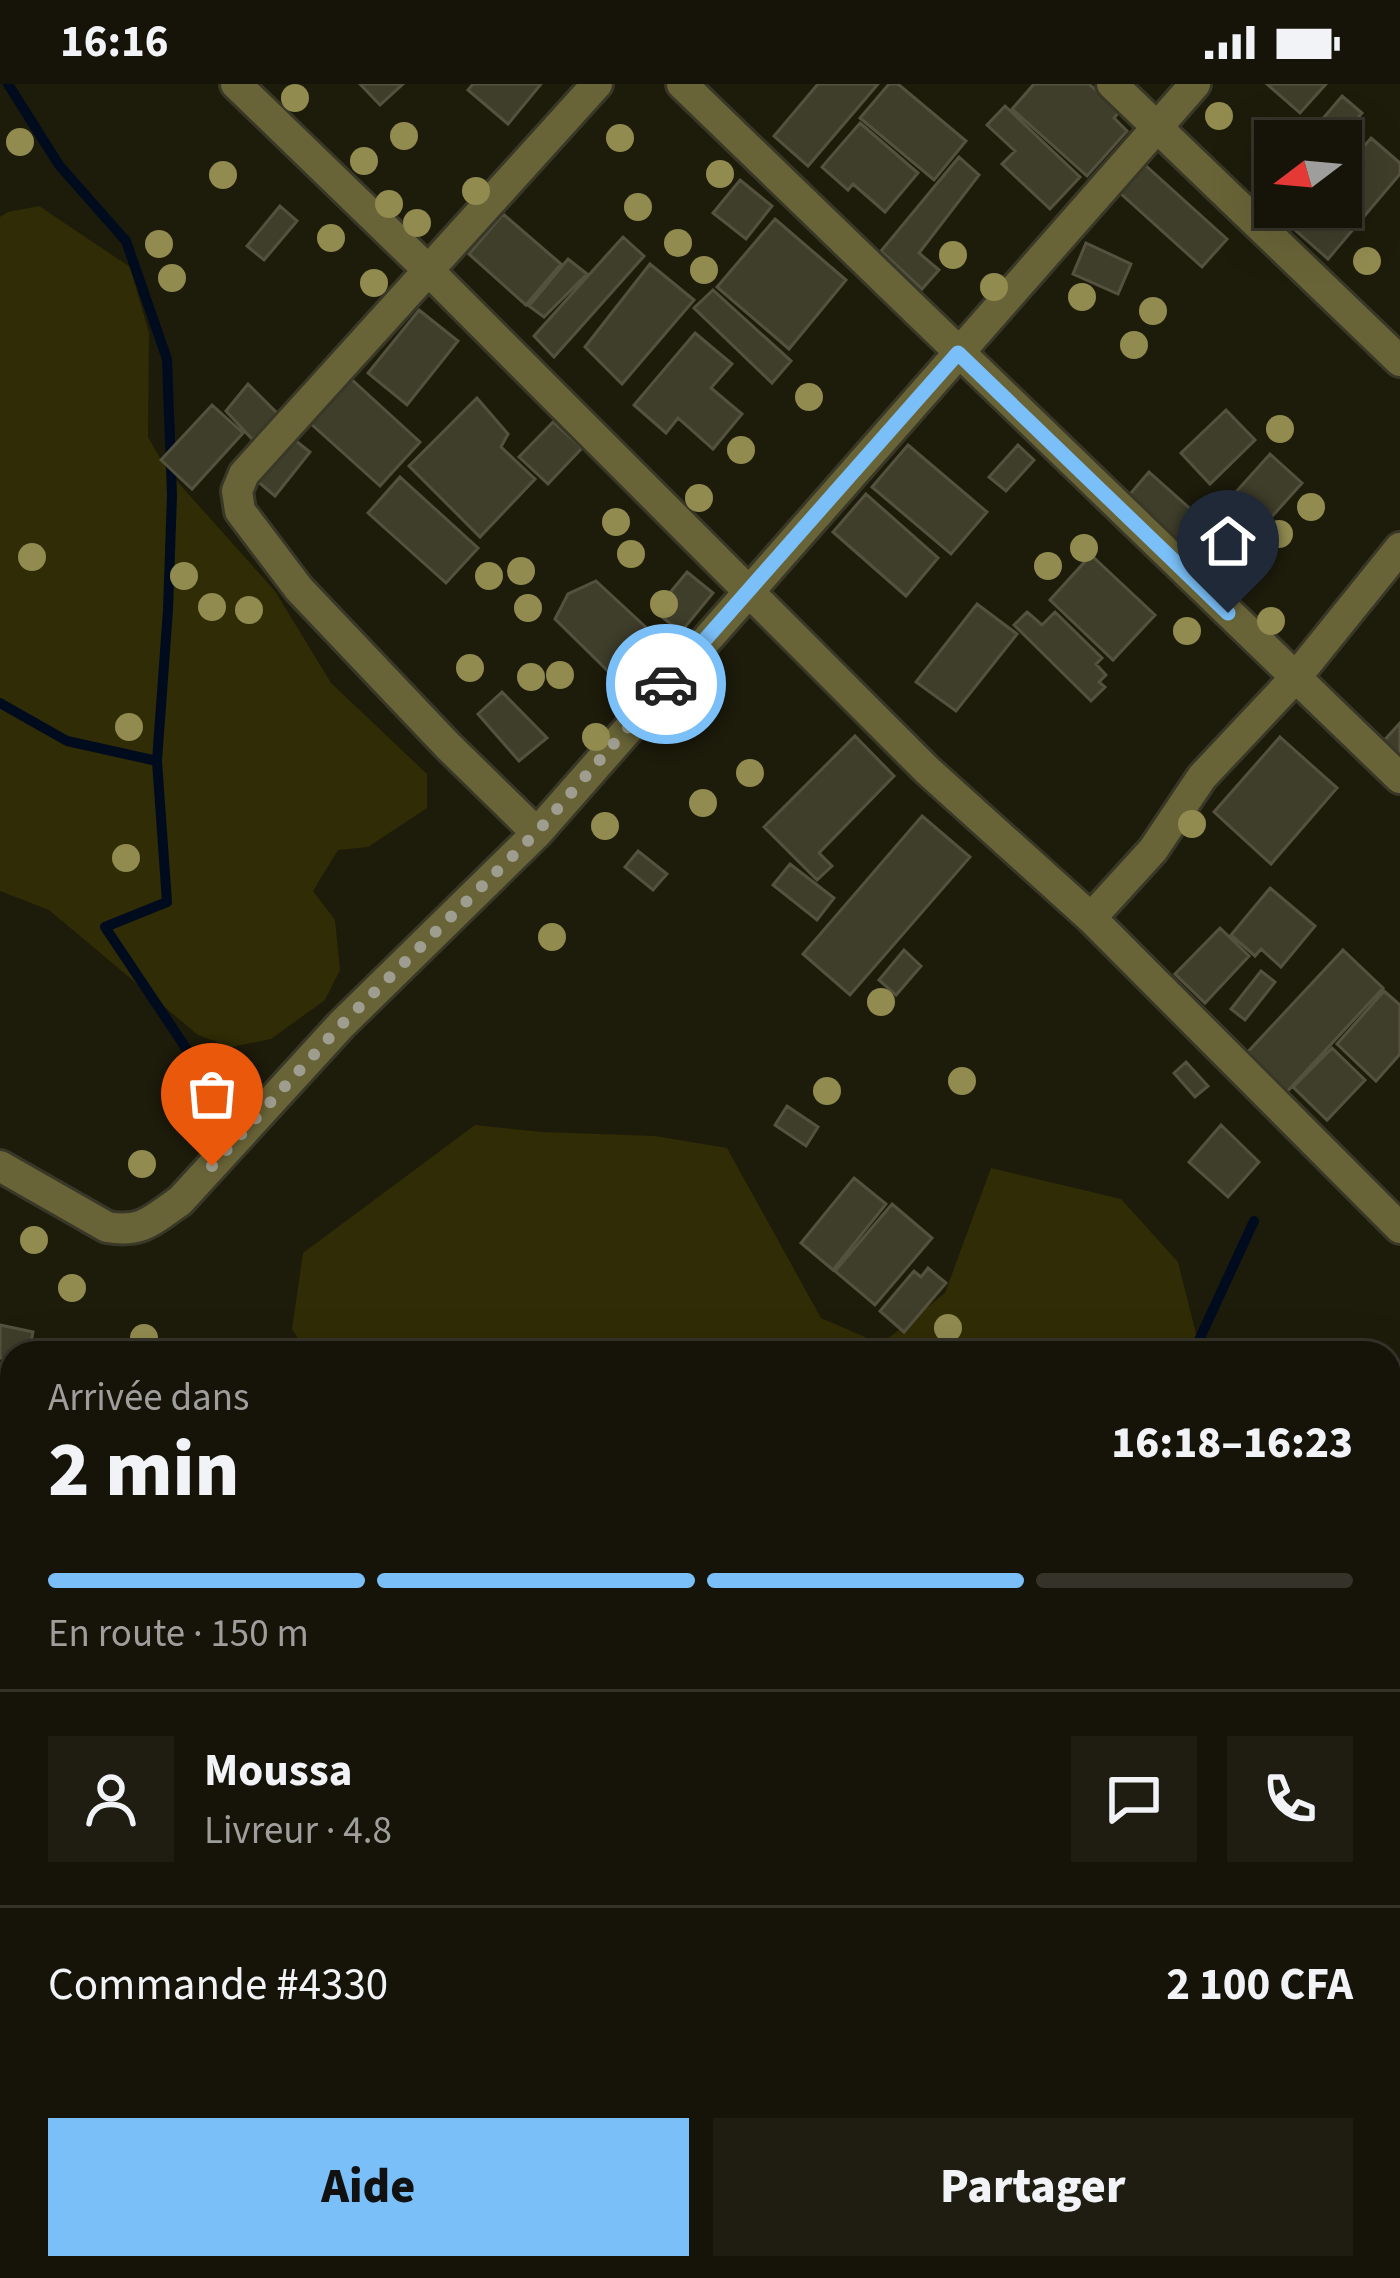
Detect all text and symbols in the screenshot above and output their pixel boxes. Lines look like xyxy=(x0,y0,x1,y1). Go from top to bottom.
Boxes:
text: 16:16 xyxy=(60,10,169,74)
north arrow xyxy=(1254,120,1362,228)
map controls xyxy=(1254,120,1362,228)
pin xyxy=(1177,490,1279,613)
icon: home xyxy=(1195,508,1261,574)
courier xyxy=(606,624,726,744)
icon: car xyxy=(633,651,699,717)
pin xyxy=(161,1043,263,1166)
icon: bag xyxy=(179,1061,245,1127)
text: Arrivée dans xyxy=(48,1370,249,1426)
text: 16:18–16:23 xyxy=(1111,1411,1353,1475)
text: 2 min xyxy=(48,1415,240,1526)
text: En route · 150 m xyxy=(48,1606,309,1662)
button: person xyxy=(48,1736,174,1862)
button: chat xyxy=(1071,1736,1197,1862)
button: phone xyxy=(1227,1736,1353,1862)
text: Moussa xyxy=(204,1739,352,1803)
text: Livreur · 4.8 xyxy=(204,1803,392,1859)
text: Commande #4330 xyxy=(48,1953,388,2017)
text: 2 100 CFA xyxy=(1166,1953,1353,2017)
button: Aide xyxy=(48,2118,689,2256)
button: Partager xyxy=(713,2118,1353,2256)

